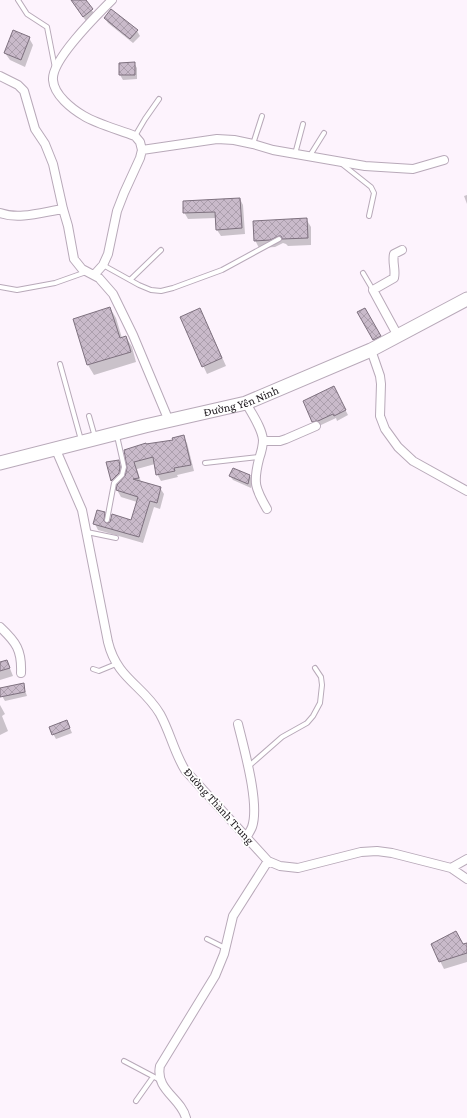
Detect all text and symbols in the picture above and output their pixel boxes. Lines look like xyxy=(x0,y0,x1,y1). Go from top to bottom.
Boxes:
street label: Đường Yên Ninh xyxy=(202,383,281,419)
street label: Đường Thành Trung xyxy=(181,765,257,847)

